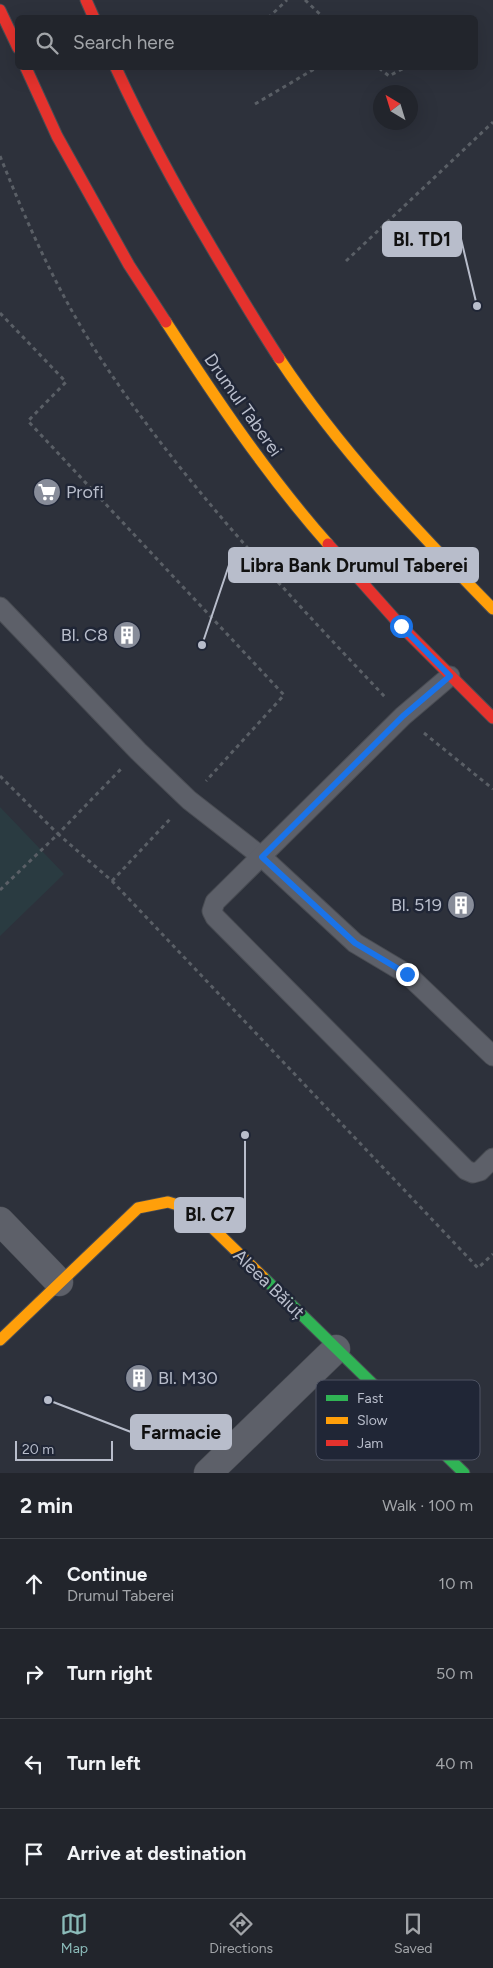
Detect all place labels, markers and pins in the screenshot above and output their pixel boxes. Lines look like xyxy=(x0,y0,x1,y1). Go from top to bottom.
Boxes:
callout: Bl. TD1 xyxy=(383,222,461,256)
supermarket icon: Profi xyxy=(32,477,62,507)
place label: Profi xyxy=(66,481,104,503)
callout: Libra Bank Drumul Taberei xyxy=(229,548,478,582)
building icon: Bl. C8 xyxy=(112,620,142,650)
place label: Bl. C8 xyxy=(61,624,108,646)
building icon: Bl. 519 xyxy=(446,890,476,920)
place label: Bl. 519 xyxy=(391,894,442,916)
callout: Bl. C7 xyxy=(175,1198,245,1232)
building icon: Bl. M30 xyxy=(124,1363,154,1393)
place label: Bl. M30 xyxy=(158,1367,218,1389)
callout: Farmacie xyxy=(131,1415,231,1449)

